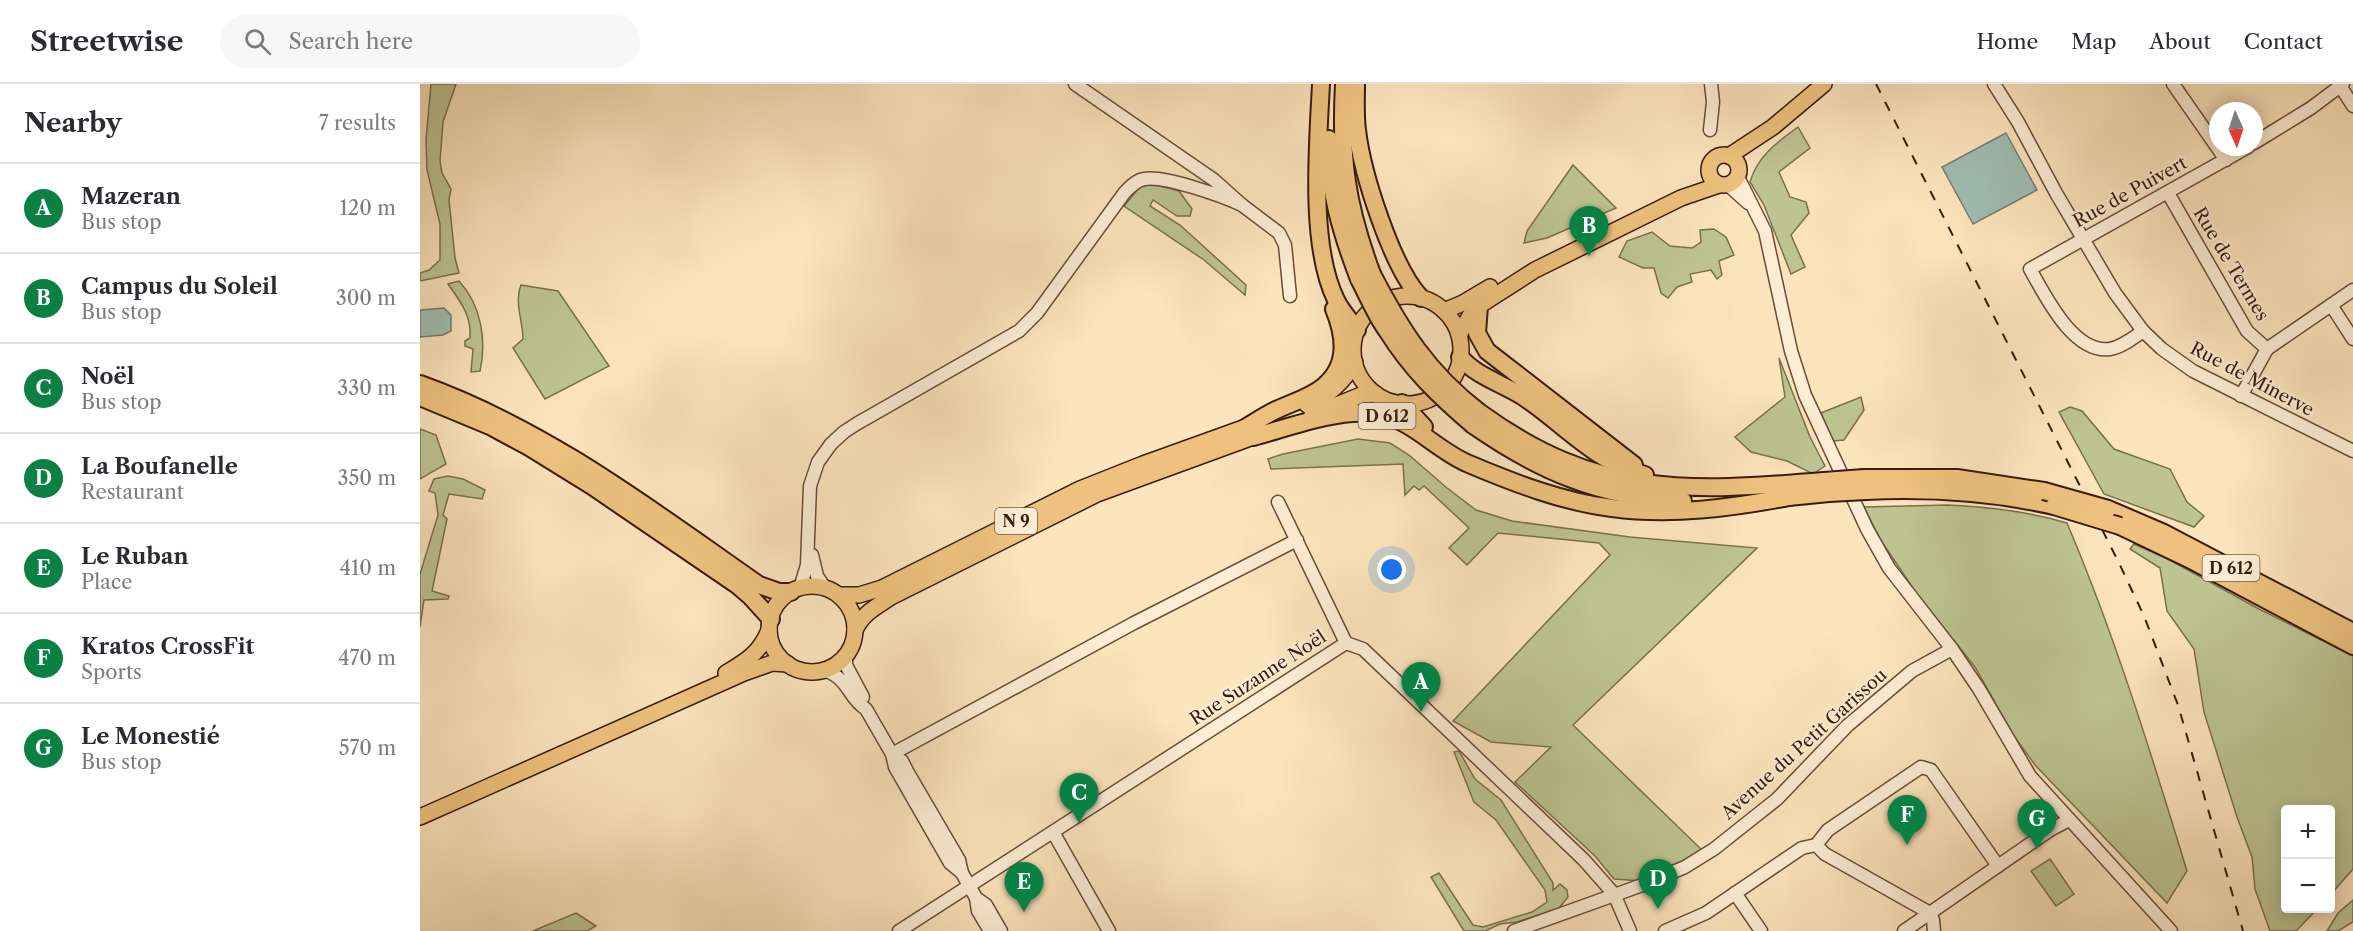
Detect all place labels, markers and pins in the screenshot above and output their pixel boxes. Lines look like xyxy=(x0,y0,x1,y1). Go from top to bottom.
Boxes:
pin: B xyxy=(1570,206,1608,256)
pin: A xyxy=(1402,662,1440,712)
pin: C xyxy=(1060,774,1098,823)
pin: F xyxy=(1888,796,1926,845)
pin: G xyxy=(2018,800,2056,849)
pin: D xyxy=(1638,860,1678,909)
pin: E xyxy=(1004,862,1044,912)

